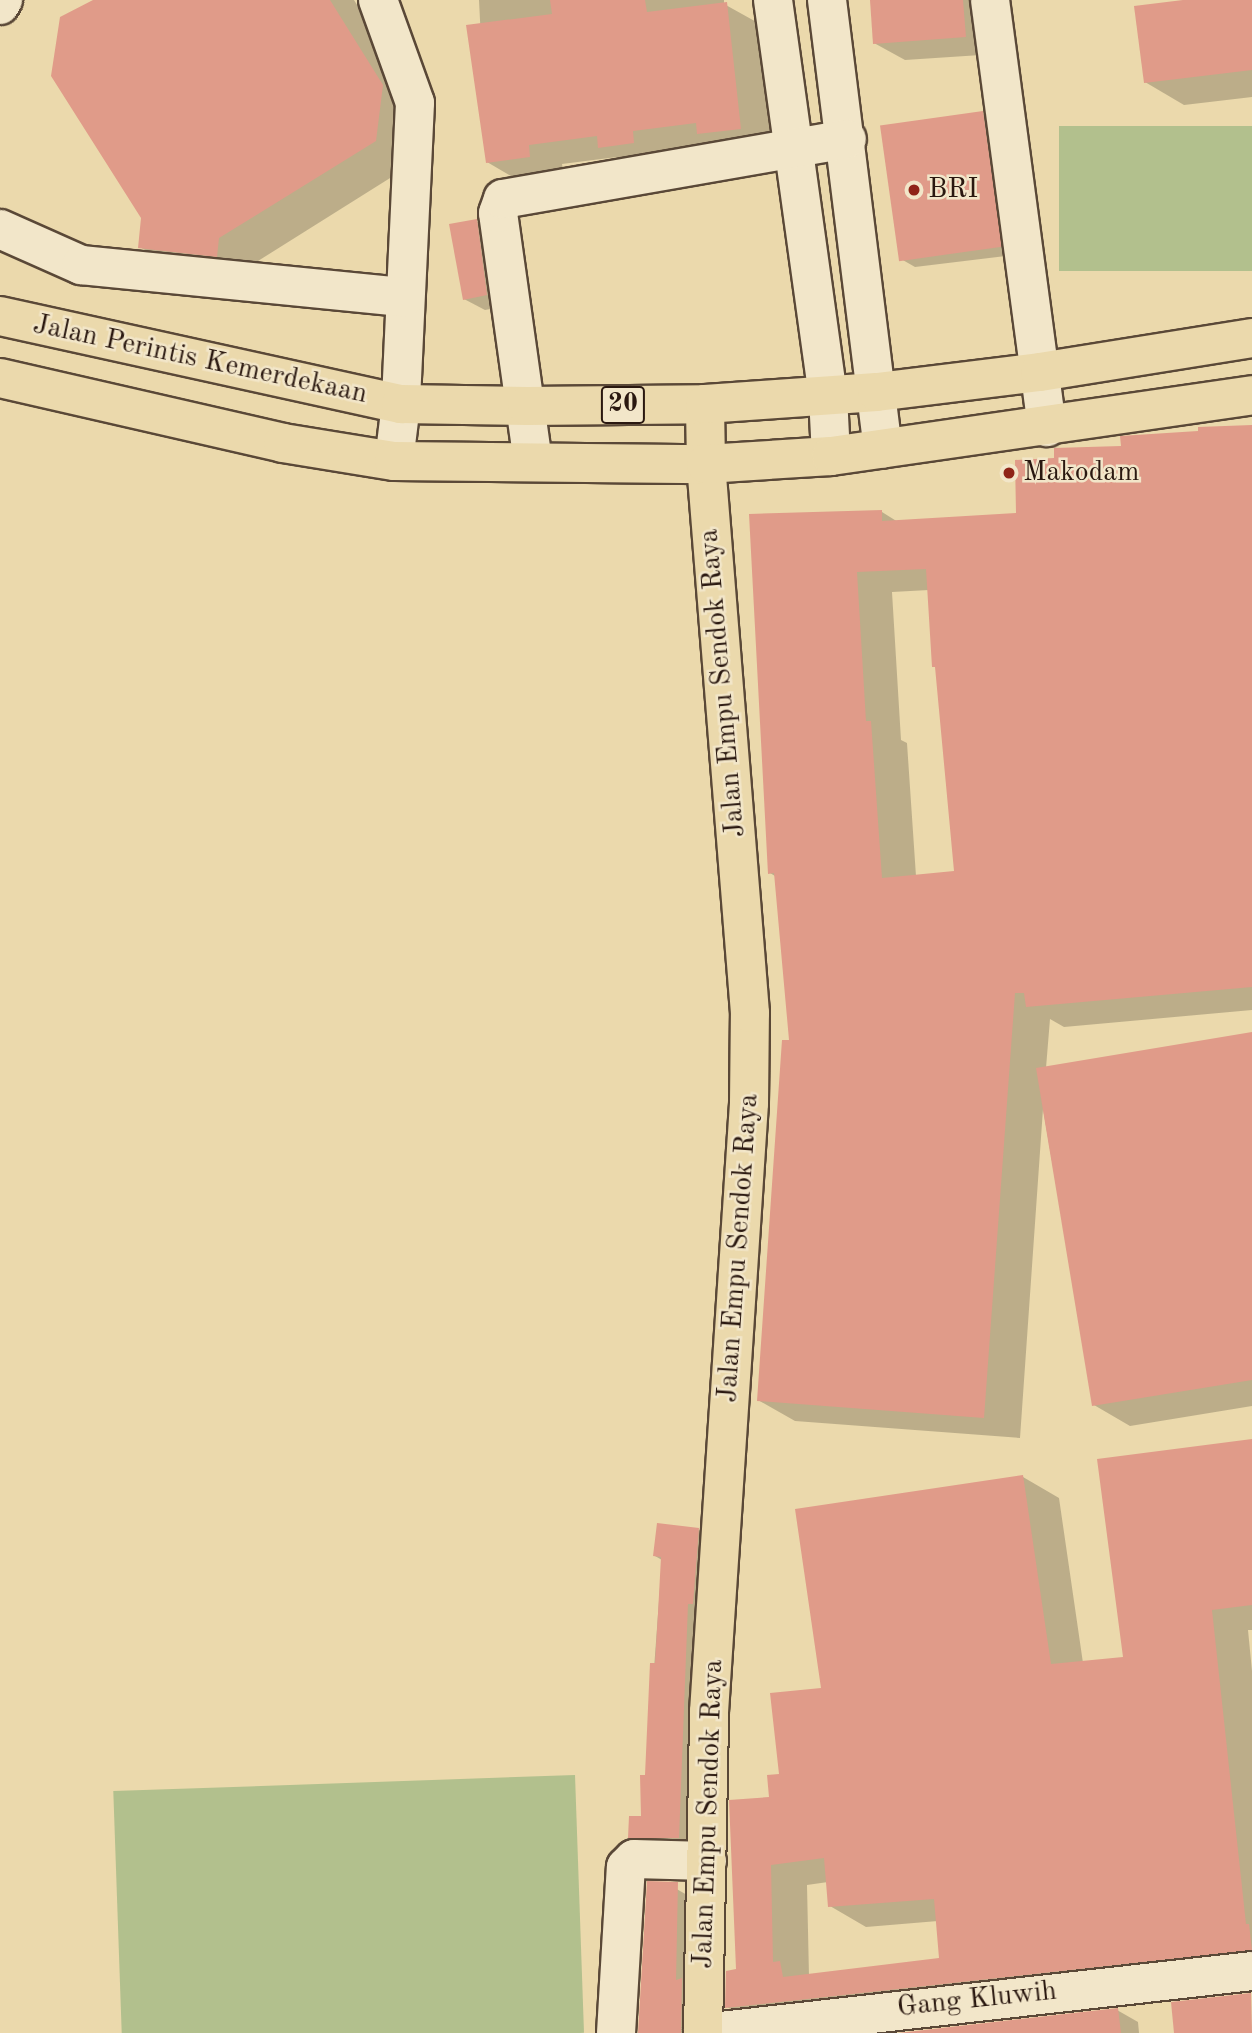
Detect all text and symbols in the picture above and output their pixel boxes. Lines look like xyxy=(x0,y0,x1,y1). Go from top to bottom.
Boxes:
place label: BRI xyxy=(928,173,978,207)
marker: BRI xyxy=(906,182,922,198)
street label: Jalan Perintis Kemerdekaan xyxy=(30,308,370,412)
road number: 20 xyxy=(600,382,646,428)
place label: Makodam xyxy=(1023,456,1139,490)
marker: Makodam xyxy=(1001,465,1017,481)
street label: Jalan Empu Sendok Raya xyxy=(693,527,753,839)
street label: Jalan Empu Sendok Raya xyxy=(711,1092,767,1404)
street label: Jalan Empu Sendok Raya xyxy=(687,1659,731,1969)
street label: Gang Kluwih xyxy=(896,1975,1058,2025)

